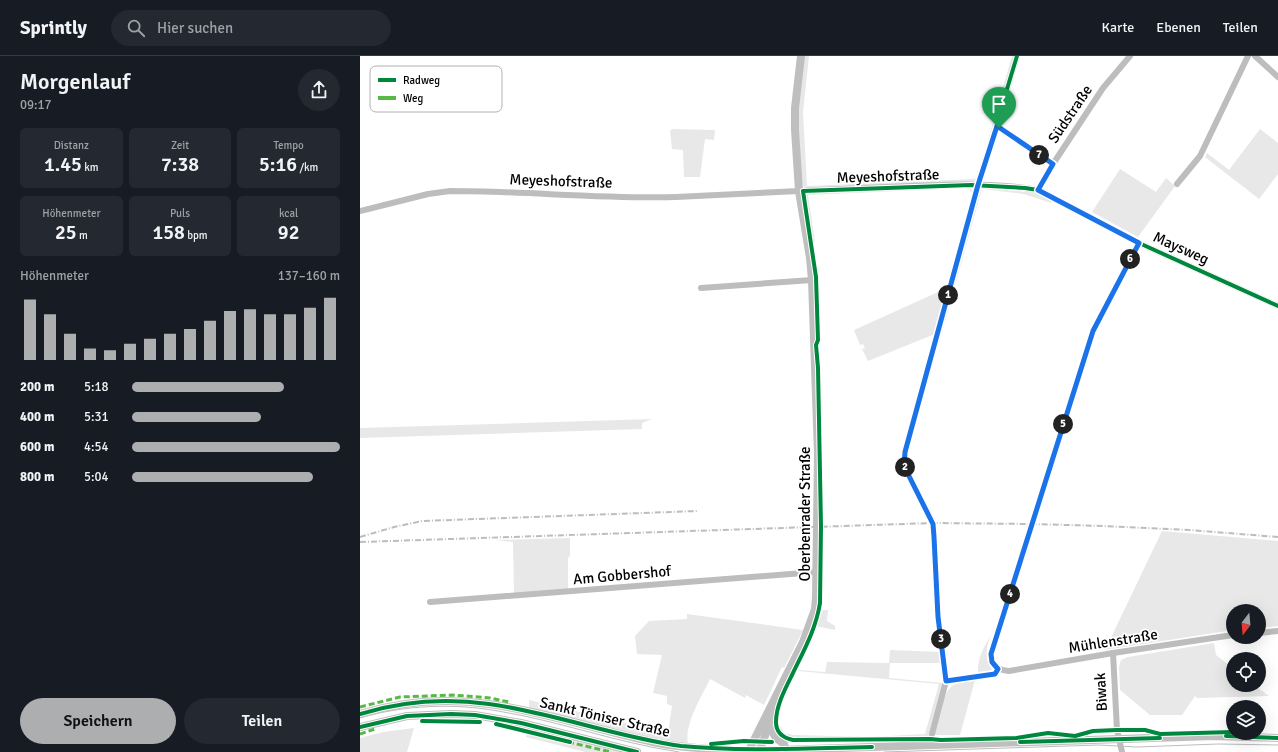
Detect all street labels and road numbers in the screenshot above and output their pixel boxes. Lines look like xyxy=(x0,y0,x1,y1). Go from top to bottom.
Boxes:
street label: Südstraße xyxy=(1044,82,1096,146)
street label: Meyeshofstraße xyxy=(836,165,940,187)
street label: Meyeshofstraße xyxy=(509,170,613,192)
street label: Maysweg xyxy=(1150,228,1212,268)
street label: Oberbenrader Straße xyxy=(796,446,814,582)
street label: Am Gobbershof xyxy=(572,562,673,588)
street label: Mühlenstraße xyxy=(1067,625,1159,657)
street label: Biwak xyxy=(1091,672,1111,712)
street label: Sankt Töniser Straße xyxy=(538,693,672,741)

